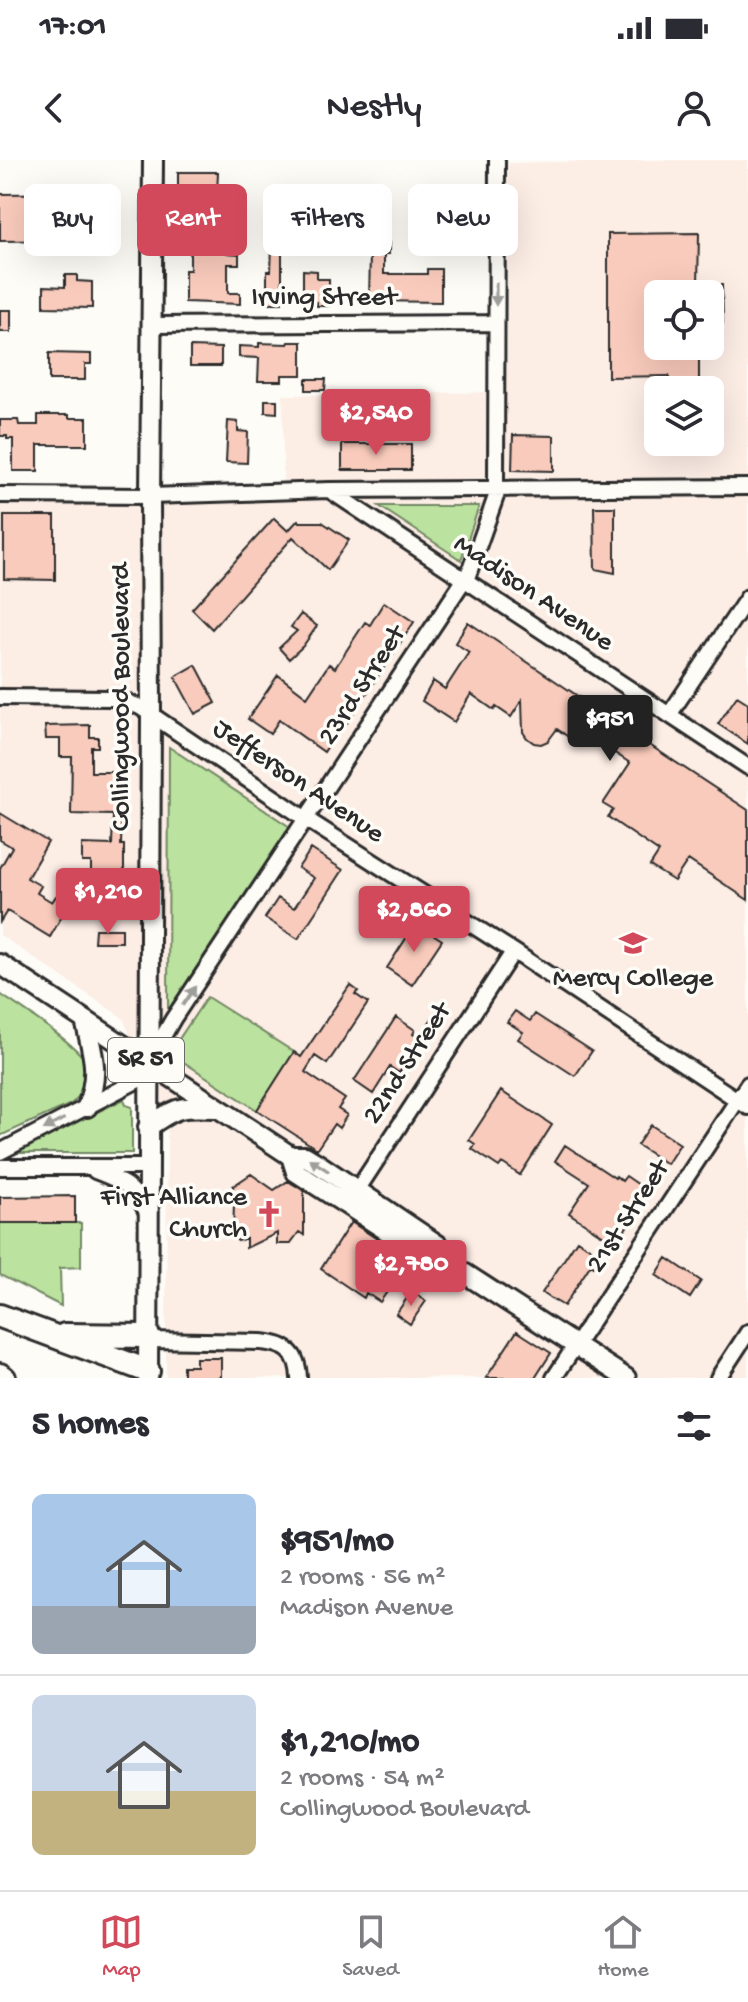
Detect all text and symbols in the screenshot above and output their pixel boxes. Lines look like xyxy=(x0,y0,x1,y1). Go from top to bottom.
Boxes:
text: 17:01 xyxy=(40,11,106,46)
icon: back xyxy=(32,86,76,130)
icon: person xyxy=(672,86,716,130)
text: Nestly xyxy=(326,87,422,130)
chip: Buy xyxy=(24,184,121,256)
chip: Rent xyxy=(137,184,247,256)
chip: Filters xyxy=(263,184,392,256)
chip: New xyxy=(408,184,518,256)
map controls xyxy=(644,280,724,456)
button: locate xyxy=(644,280,724,360)
street label: Irving Street xyxy=(251,282,399,315)
one-way arrow xyxy=(490,282,502,307)
button: layers xyxy=(644,376,724,456)
pin: $2,540 xyxy=(311,389,441,457)
text: $2,540 xyxy=(339,399,413,430)
street label: Madison Avenue xyxy=(446,528,620,660)
street label: Collingwood Boulevard xyxy=(106,560,139,831)
street label: 23rd Street xyxy=(312,618,415,752)
pin: $951 xyxy=(563,695,657,763)
text: $951 xyxy=(586,705,634,736)
street label: Jefferson Avenue xyxy=(206,712,390,852)
pin: $1,210 xyxy=(43,868,173,936)
text: $1,210 xyxy=(74,878,142,909)
pin: $2,860 xyxy=(349,886,479,954)
text: $2,860 xyxy=(377,896,451,927)
school or university icon: Mercy College xyxy=(618,928,648,958)
place label: Mercy College xyxy=(553,963,714,996)
one-way arrow xyxy=(181,985,196,1006)
street label: 22nd Street xyxy=(356,995,461,1131)
road number: SR 51 xyxy=(108,1038,184,1082)
one-way arrow xyxy=(43,1118,66,1131)
street label: 21st Street xyxy=(580,1152,679,1280)
one-way arrow xyxy=(309,1158,330,1173)
place label: First Alliance Church xyxy=(100,1182,248,1247)
church icon: First Alliance Church xyxy=(254,1199,284,1229)
pin: $2,780 xyxy=(346,1240,476,1308)
text: $2,780 xyxy=(373,1250,449,1281)
icon: filters xyxy=(672,1404,716,1448)
text: 5 homes xyxy=(32,1406,148,1446)
text: $951/mo xyxy=(280,1523,394,1563)
icon: home xyxy=(96,1526,192,1622)
text: 2 rooms · 56 m² xyxy=(280,1563,445,1594)
text: Madison Avenue xyxy=(280,1594,453,1625)
text: $1,210/mo xyxy=(280,1724,419,1764)
icon: home xyxy=(96,1727,192,1823)
text: 2 rooms · 54 m² xyxy=(280,1764,445,1795)
text: Collingwood Boulevard xyxy=(280,1795,529,1826)
tab: Map xyxy=(99,1910,143,1984)
tab: Saved xyxy=(342,1910,399,1984)
tab: Home xyxy=(598,1910,649,1984)

